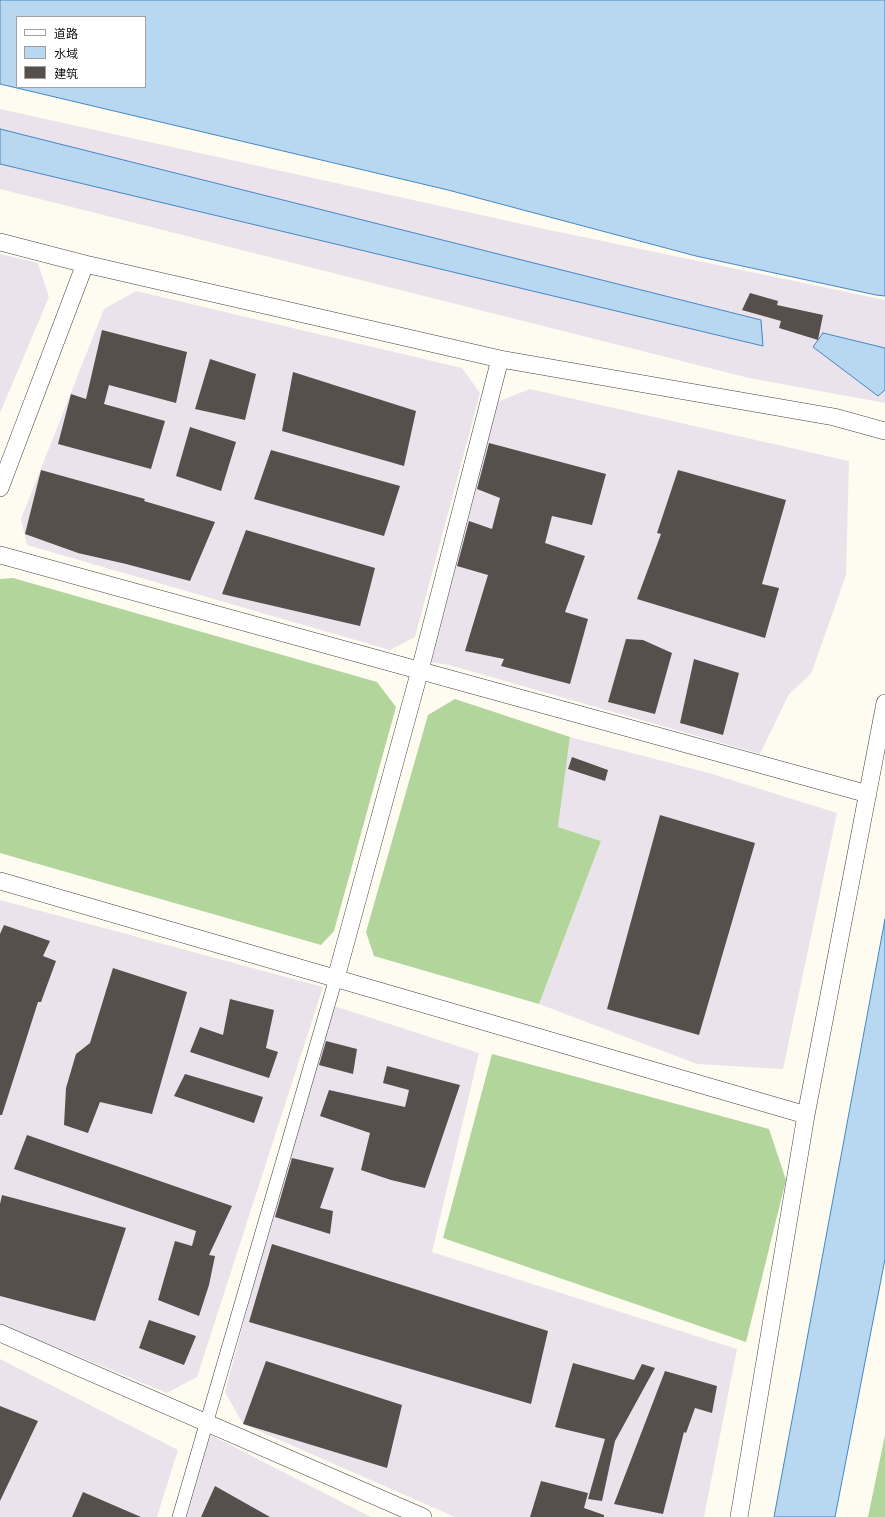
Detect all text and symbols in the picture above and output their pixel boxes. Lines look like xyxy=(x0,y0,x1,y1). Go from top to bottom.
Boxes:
legend xyxy=(16,16,146,88)
text: 道路 xyxy=(54,26,78,41)
text: 水域 xyxy=(54,46,78,61)
text: 建筑 xyxy=(54,66,78,81)

